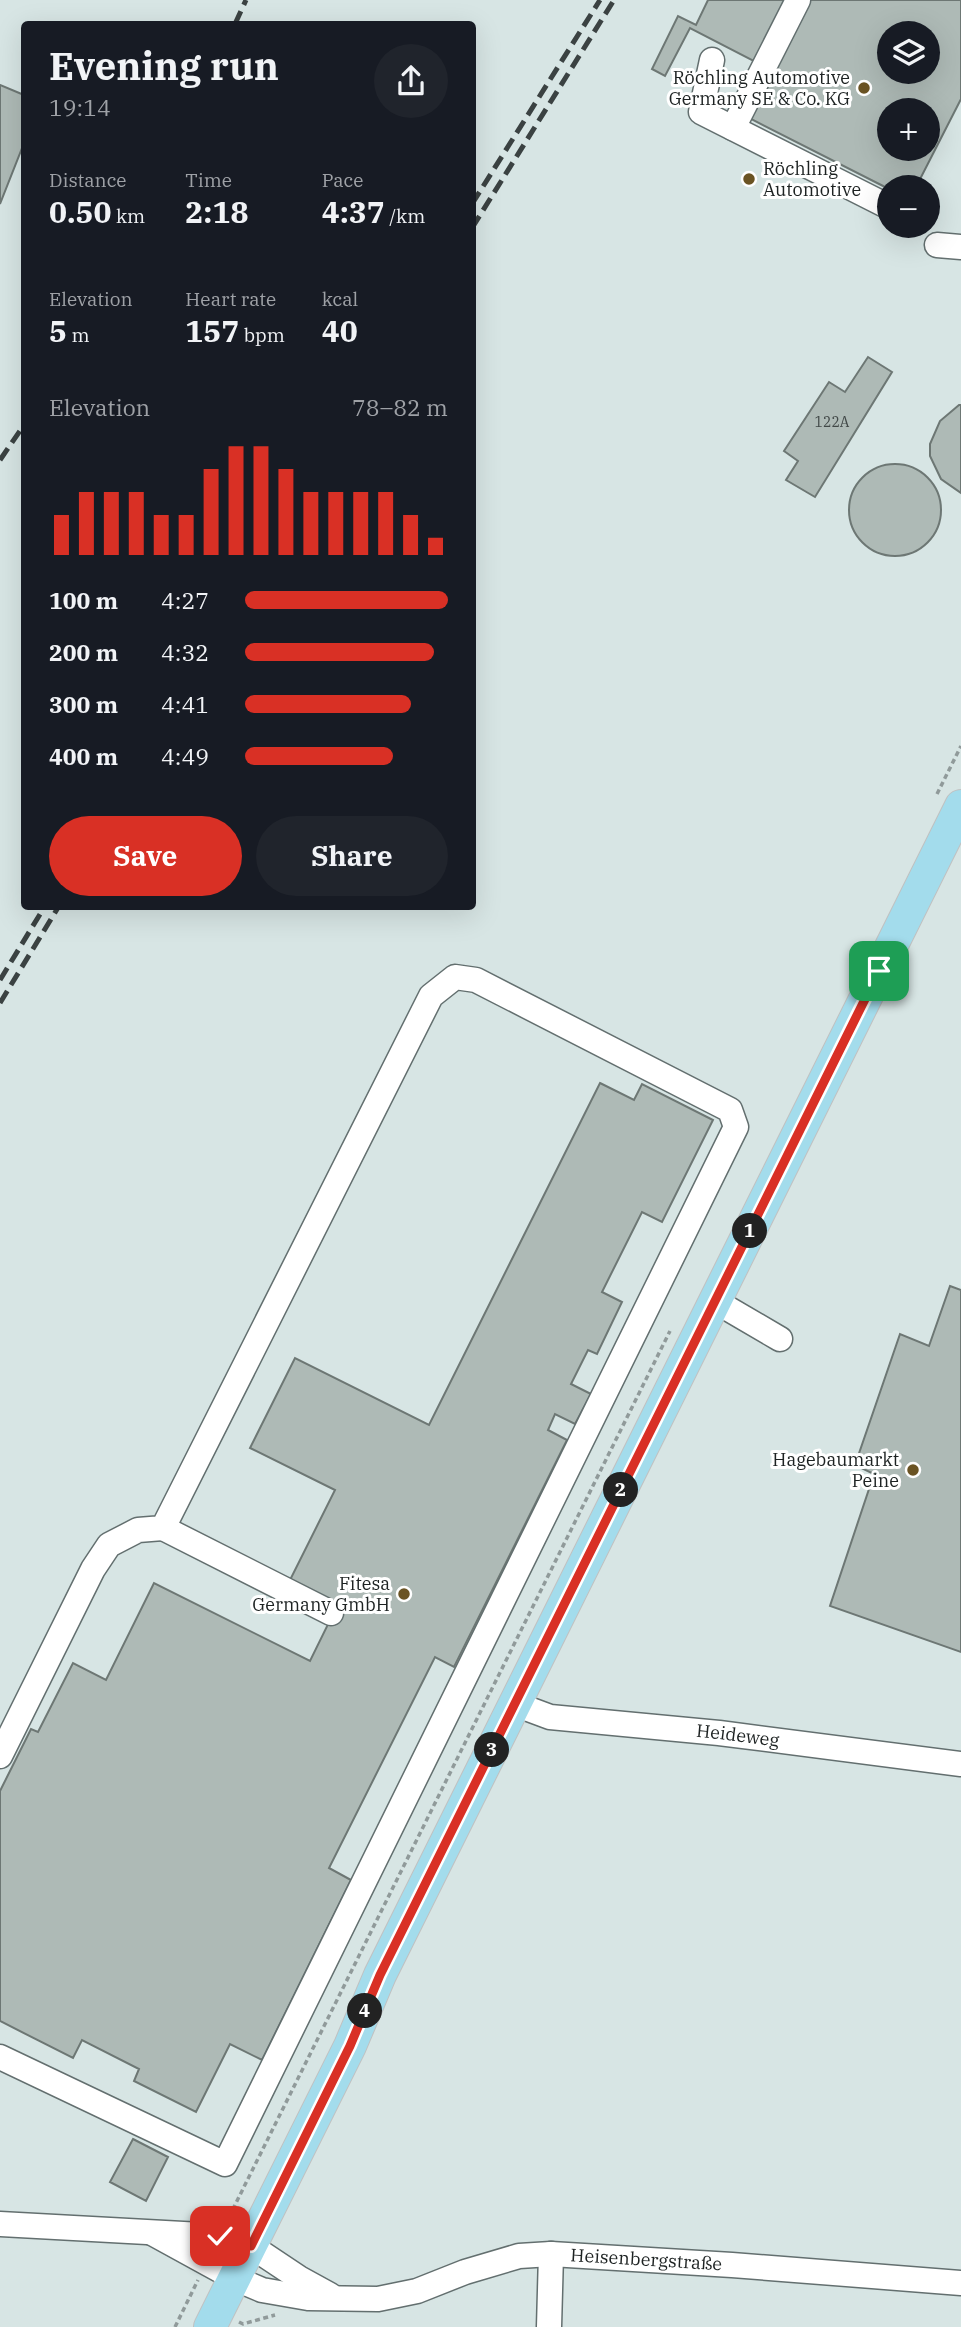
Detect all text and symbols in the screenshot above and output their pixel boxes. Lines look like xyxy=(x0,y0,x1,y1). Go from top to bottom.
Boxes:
map controls xyxy=(877,21,940,238)
button: layers xyxy=(877,21,940,84)
text: Evening run xyxy=(49,41,279,90)
button: share xyxy=(374,44,448,118)
place label: Röchling Automotive Germany SE & Co. KG xyxy=(669,66,850,110)
marker: Röchling Automotive Germany SE & Co. KG xyxy=(856,80,872,96)
text: 19:14 xyxy=(49,92,111,122)
button: + xyxy=(877,98,940,161)
place label: Röchling Automotive xyxy=(763,157,861,201)
text: Distance xyxy=(49,168,127,192)
text: Time xyxy=(185,168,232,192)
text: Pace xyxy=(322,168,363,192)
marker: Röchling Automotive xyxy=(741,171,757,187)
button: − xyxy=(877,175,940,238)
text: 0.50 xyxy=(49,192,111,231)
text: 2:18 xyxy=(185,192,248,231)
text: 4:37 xyxy=(322,192,385,231)
text: km xyxy=(111,204,145,228)
text: /km xyxy=(385,204,425,228)
text: Elevation xyxy=(49,287,133,311)
text: Heart rate xyxy=(185,287,276,311)
text: kcal xyxy=(322,287,358,311)
text: 5 xyxy=(49,311,67,350)
text: 157 xyxy=(185,311,239,350)
text: 40 xyxy=(322,311,358,350)
text: m xyxy=(67,323,90,347)
text: bpm xyxy=(239,323,285,347)
text: Elevation xyxy=(49,392,150,422)
text: 78–82 m xyxy=(352,392,448,422)
house number: 122A xyxy=(815,413,850,431)
text: 100 m xyxy=(49,585,118,615)
text: 4:27 xyxy=(161,585,209,615)
text: 200 m xyxy=(49,637,118,667)
text: 4:32 xyxy=(161,637,209,667)
text: 300 m xyxy=(49,689,118,719)
text: 4:41 xyxy=(161,689,209,719)
text: 400 m xyxy=(49,741,118,771)
text: 4:49 xyxy=(161,741,209,771)
button: Save xyxy=(49,816,242,896)
button: Share xyxy=(256,816,448,896)
pin xyxy=(849,941,909,1001)
icon: arrive xyxy=(860,952,898,990)
pin: 1 xyxy=(732,1214,768,1248)
text: 1 xyxy=(744,1218,755,1242)
place label: Hagebaumarkt Peine xyxy=(772,1448,899,1492)
marker: Hagebaumarkt Peine xyxy=(905,1462,921,1478)
pin: 2 xyxy=(604,1472,638,1508)
text: 2 xyxy=(615,1477,626,1501)
place label: Fitesa Germany GmbH xyxy=(252,1572,390,1616)
marker: Fitesa Germany GmbH xyxy=(396,1586,412,1602)
street label: Heideweg xyxy=(695,1719,781,1752)
pin: 3 xyxy=(475,1732,510,1768)
text: 3 xyxy=(486,1737,497,1761)
pin: 4 xyxy=(348,1994,382,2028)
text: 4 xyxy=(359,1998,370,2022)
pin xyxy=(190,2206,250,2266)
icon: check xyxy=(201,2217,239,2255)
street label: Heisenbergstraße xyxy=(570,2243,723,2275)

